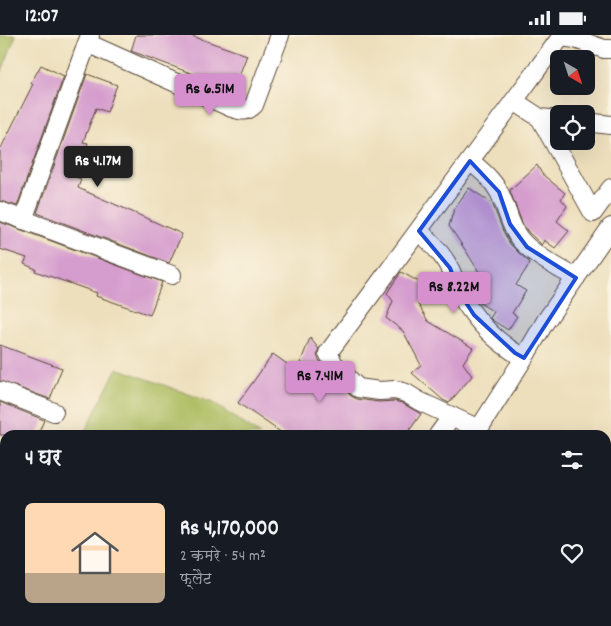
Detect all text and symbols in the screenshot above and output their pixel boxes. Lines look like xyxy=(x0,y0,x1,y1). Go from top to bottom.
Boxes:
text: 12:07 xyxy=(25,4,58,31)
north arrow xyxy=(550,50,595,95)
map controls xyxy=(550,50,595,150)
pin: Rs 6.51M xyxy=(158,73,262,116)
text: Rs 6.51M xyxy=(186,78,234,101)
button: locate xyxy=(550,105,595,150)
pin: Rs 4.17M xyxy=(46,145,150,188)
text: Rs 4.17M xyxy=(75,150,121,173)
pin: Rs 8.22M xyxy=(402,271,506,314)
text: Rs 8.22M xyxy=(429,276,479,299)
pin: Rs 7.41M xyxy=(268,361,372,403)
text: Rs 7.41M xyxy=(297,365,343,388)
text: 4 घर xyxy=(25,445,61,475)
icon: filters xyxy=(558,446,586,474)
text: Rs 4,170,000 xyxy=(180,515,279,545)
icon: home xyxy=(65,523,125,583)
icon: heart xyxy=(558,539,586,567)
text: 2 कमरे · 54 m² xyxy=(180,545,266,568)
text: फ़्लैट xyxy=(180,568,212,591)

